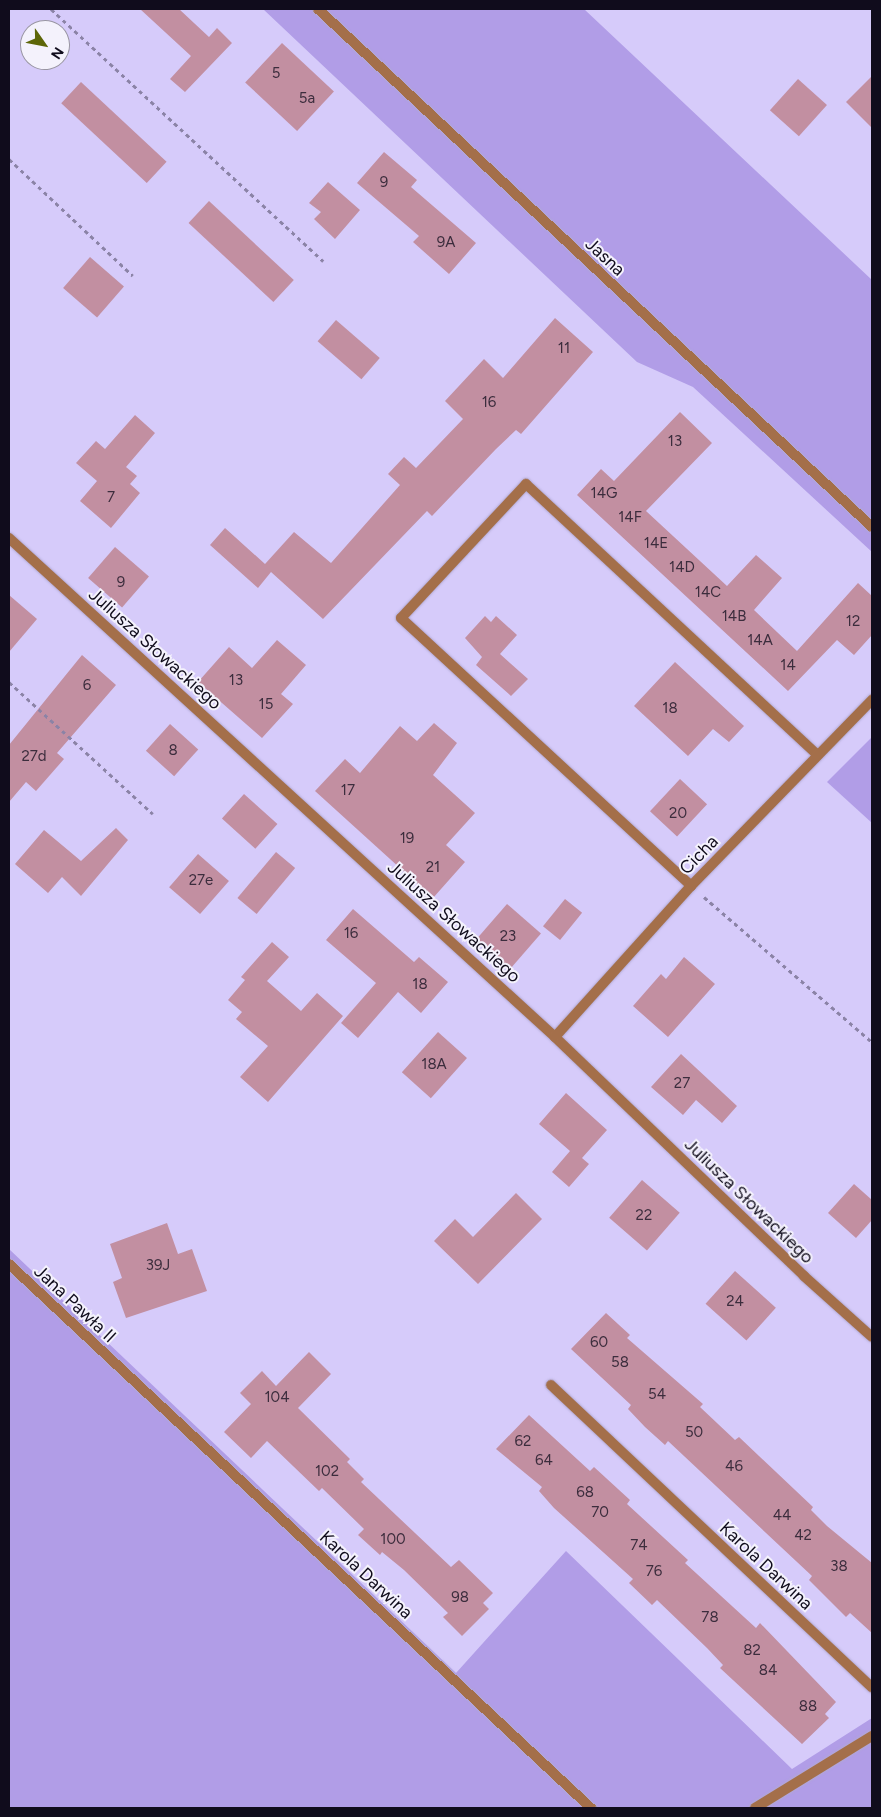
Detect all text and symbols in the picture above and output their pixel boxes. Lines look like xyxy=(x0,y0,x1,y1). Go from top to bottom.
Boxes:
north arrow xyxy=(20,20,70,70)
text: N xyxy=(47,44,67,62)
house number: 5 xyxy=(272,65,280,83)
house number: 5a xyxy=(299,90,315,108)
house number: 9 xyxy=(380,174,388,192)
street label: Jasna xyxy=(581,233,629,281)
house number: 9A xyxy=(437,234,455,252)
house number: 11 xyxy=(558,340,570,358)
house number: 16 xyxy=(482,394,496,412)
house number: 13 xyxy=(668,433,682,451)
house number: 14G xyxy=(591,485,617,503)
house number: 7 xyxy=(107,489,115,507)
house number: 14F xyxy=(618,509,642,527)
house number: 14E xyxy=(644,535,668,553)
house number: 14D xyxy=(669,559,695,577)
house number: 9 xyxy=(117,574,125,592)
street label: Juliusza Słowackiego xyxy=(84,584,226,714)
house number: 14C xyxy=(695,584,721,602)
house number: 14B xyxy=(722,608,746,626)
house number: 12 xyxy=(846,613,860,631)
house number: 14A xyxy=(747,632,773,650)
house number: 14 xyxy=(780,657,796,675)
house number: 13 xyxy=(229,672,243,690)
house number: 6 xyxy=(83,677,91,695)
house number: 15 xyxy=(259,696,273,714)
house number: 18 xyxy=(662,700,678,718)
house number: 8 xyxy=(168,742,178,760)
house number: 27d xyxy=(21,748,47,766)
house number: 17 xyxy=(341,782,355,800)
house number: 20 xyxy=(669,805,687,823)
house number: 19 xyxy=(400,830,414,848)
street label: Cicha xyxy=(675,831,723,879)
street label: Juliusza Słowackiego xyxy=(383,857,525,987)
house number: 21 xyxy=(426,859,440,877)
house number: 27e xyxy=(189,872,213,890)
house number: 16 xyxy=(344,925,358,943)
house number: 23 xyxy=(500,928,516,946)
house number: 18 xyxy=(412,976,428,994)
house number: 18A xyxy=(421,1056,447,1074)
house number: 27 xyxy=(674,1075,690,1093)
street label: Juliusza Słowackiego xyxy=(680,1134,818,1268)
house number: 22 xyxy=(636,1207,652,1225)
house number: 39J xyxy=(146,1257,170,1275)
street label: Jana Pawła II xyxy=(30,1261,120,1347)
house number: 24 xyxy=(726,1293,744,1311)
house number: 60 xyxy=(590,1334,608,1352)
house number: 58 xyxy=(611,1354,629,1372)
house number: 54 xyxy=(648,1386,666,1404)
house number: 104 xyxy=(264,1389,290,1407)
house number: 50 xyxy=(685,1424,703,1442)
house number: 62 xyxy=(515,1433,531,1451)
house number: 64 xyxy=(535,1452,553,1470)
house number: 46 xyxy=(725,1458,743,1476)
house number: 102 xyxy=(315,1463,339,1481)
house number: 68 xyxy=(576,1484,594,1502)
house number: 70 xyxy=(591,1504,609,1522)
house number: 44 xyxy=(773,1507,791,1525)
street label: Karola Darwina xyxy=(715,1517,817,1615)
street label: Karola Darwina xyxy=(315,1526,417,1624)
house number: 42 xyxy=(794,1527,812,1545)
house number: 100 xyxy=(380,1531,406,1549)
house number: 74 xyxy=(630,1537,648,1555)
house number: 38 xyxy=(830,1558,848,1576)
house number: 76 xyxy=(646,1563,662,1581)
house number: 98 xyxy=(451,1589,469,1607)
house number: 78 xyxy=(701,1609,719,1627)
house number: 82 xyxy=(743,1642,761,1660)
house number: 84 xyxy=(759,1662,777,1680)
house number: 88 xyxy=(799,1698,817,1716)

